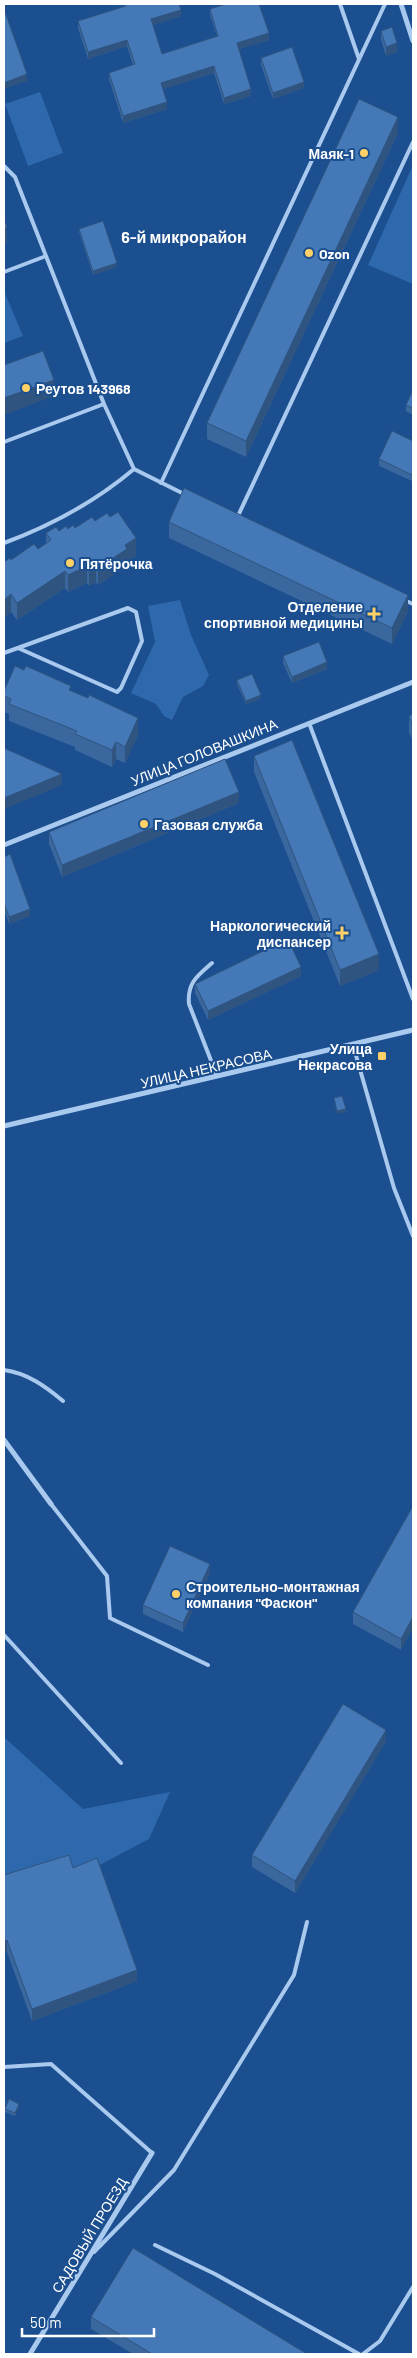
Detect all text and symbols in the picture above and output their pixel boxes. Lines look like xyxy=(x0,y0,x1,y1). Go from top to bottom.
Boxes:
place label: Маяк-1 xyxy=(309,145,354,162)
marker: Маяк-1 xyxy=(358,147,370,159)
district label: 6-й микрорайон xyxy=(121,227,247,246)
place label: Ozon xyxy=(319,245,350,262)
marker: Ozon xyxy=(303,247,315,259)
place label: Реутов 143968 xyxy=(36,380,131,397)
marker: Реутов 143968 xyxy=(20,382,32,394)
place label: Пятёрочка xyxy=(80,555,153,572)
marker: Пятёрочка xyxy=(64,557,76,569)
place label: Отделение спортивной медицины xyxy=(204,598,363,631)
marker: Отделение спортивной медицины xyxy=(367,607,381,621)
street label: УЛИЦА ГОЛОВАШКИНА xyxy=(128,715,280,789)
place label: Газовая служба xyxy=(154,816,263,833)
marker: Газовая служба xyxy=(138,818,150,830)
place label: Наркологический диспансер xyxy=(210,917,331,950)
marker: Наркологический диспансер xyxy=(335,926,349,940)
place label: Улица Некрасова xyxy=(298,1040,372,1073)
street label: УЛИЦА НЕКРАСОВА xyxy=(139,1044,274,1091)
marker: Улица Некрасова xyxy=(376,1050,388,1062)
place label: Строительно-монтажная компания "Фаскон" xyxy=(186,1578,360,1611)
marker: Строительно-монтажная компания "Фаскон" xyxy=(170,1588,182,1600)
street label: САДОВЫЙ ПРОЕЗД xyxy=(48,2174,130,2296)
scale bar xyxy=(22,2306,155,2338)
text: 50 m xyxy=(30,2313,62,2331)

